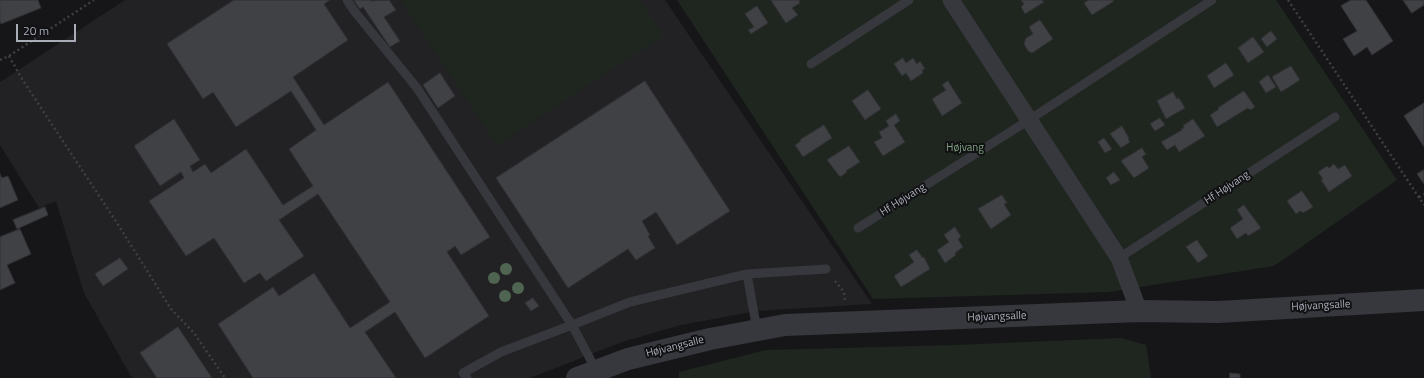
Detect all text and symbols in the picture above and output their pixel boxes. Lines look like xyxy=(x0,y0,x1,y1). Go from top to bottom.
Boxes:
scale bar xyxy=(18,16,78,42)
text: 20 m xyxy=(23,21,49,40)
park label: Højvang xyxy=(946,141,984,155)
street label: Hf Højvang xyxy=(1202,168,1252,208)
street label: Hf Højvang xyxy=(878,181,928,219)
street label: Højvangsalle xyxy=(1291,298,1351,314)
street label: Højvangsalle xyxy=(967,309,1027,325)
street label: Højvangsalle xyxy=(645,333,705,361)

